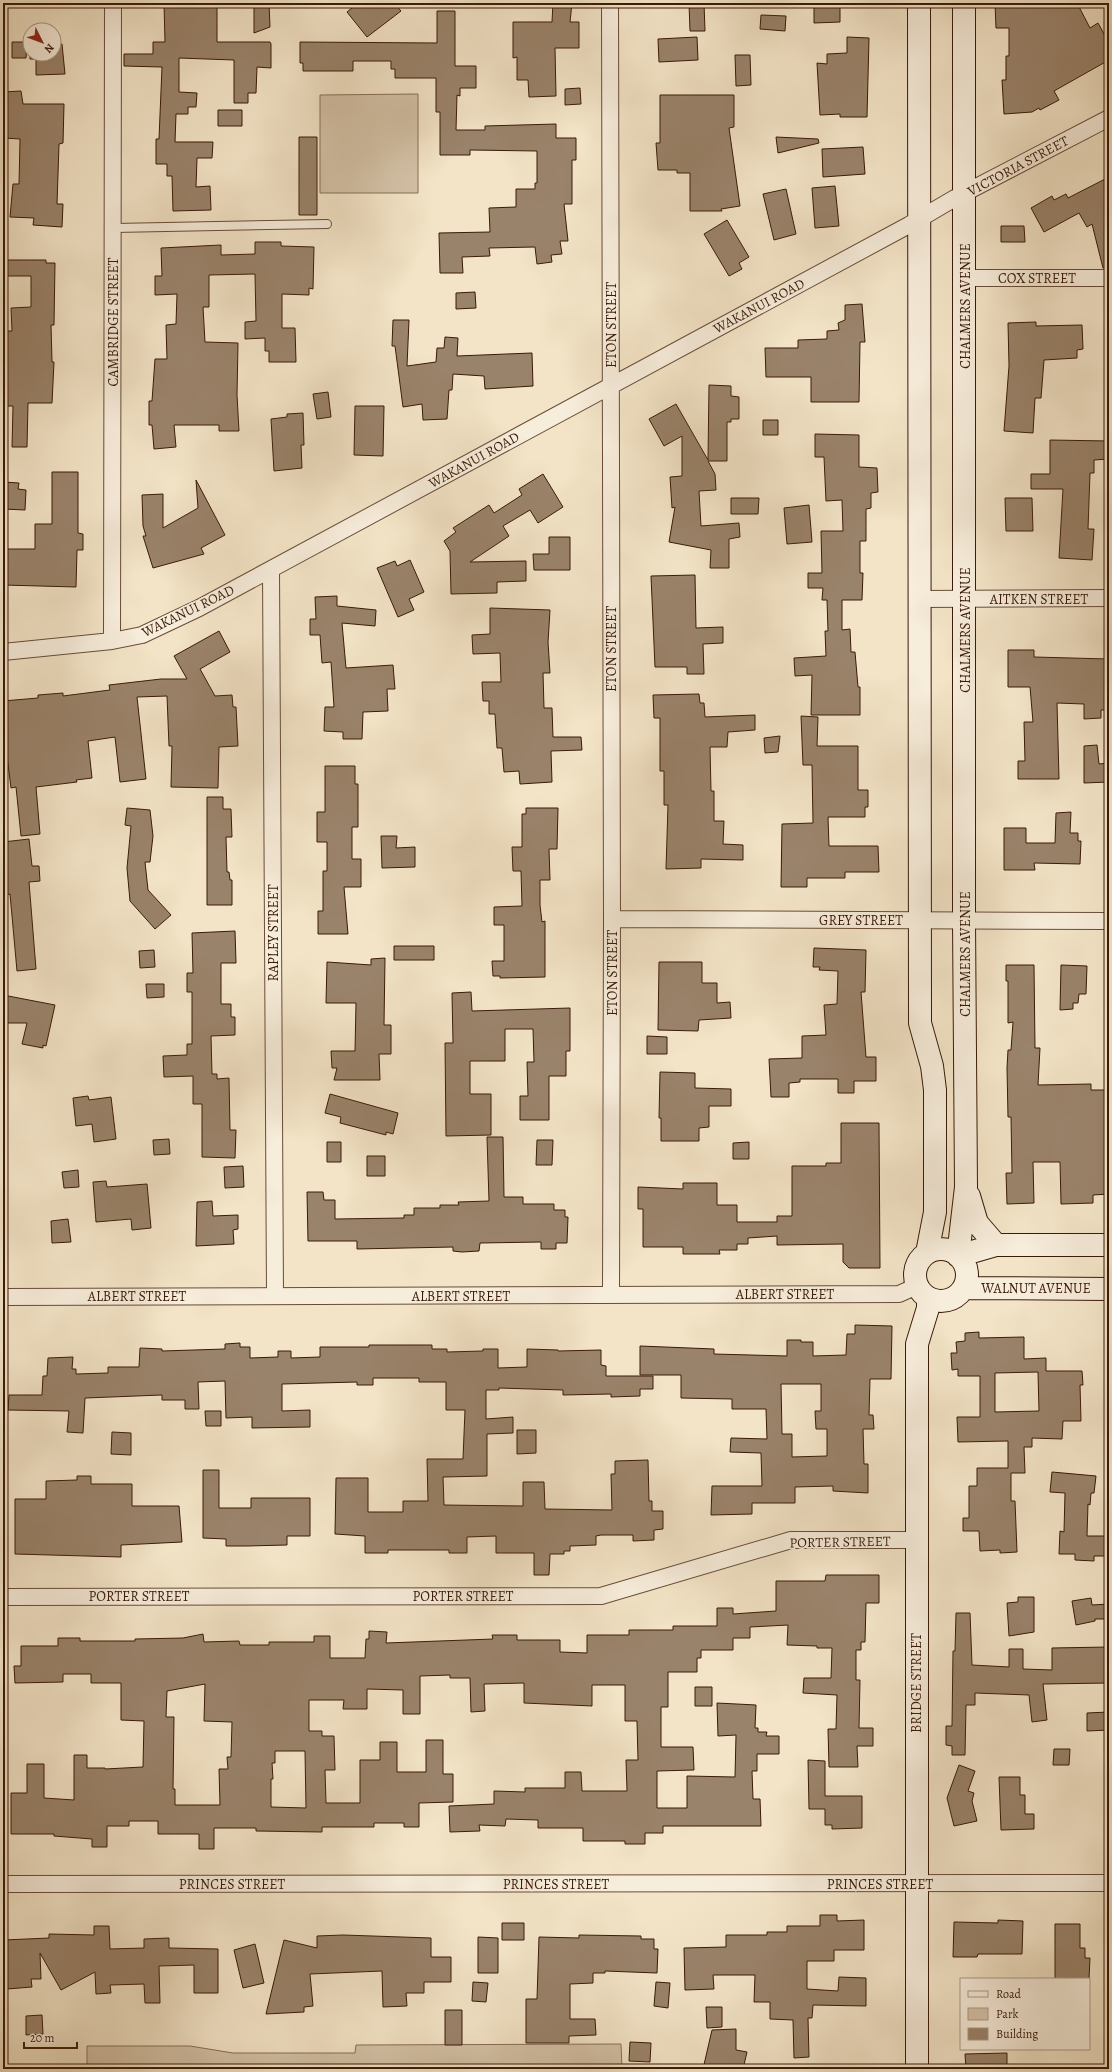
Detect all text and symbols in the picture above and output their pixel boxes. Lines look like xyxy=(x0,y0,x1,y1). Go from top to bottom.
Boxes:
north arrow xyxy=(22,22,62,62)
text: N xyxy=(41,40,57,56)
street label: VICTORIA STREET xyxy=(963,131,1072,201)
street label: CHALMERS AVENUE xyxy=(956,243,975,369)
street label: CAMBRIDGE STREET xyxy=(104,257,123,386)
street label: COX STREET xyxy=(998,269,1076,288)
street label: WAKANUI ROAD xyxy=(709,274,808,339)
street label: ETON STREET xyxy=(602,282,621,368)
street label: WAKANUI ROAD xyxy=(424,427,523,493)
street label: CHALMERS AVENUE xyxy=(956,567,975,693)
street label: WAKANUI ROAD xyxy=(138,580,238,642)
street label: AITKEN STREET xyxy=(989,590,1089,609)
street label: ETON STREET xyxy=(602,606,621,692)
street label: RAPLEY STREET xyxy=(264,884,283,982)
street label: CHALMERS AVENUE xyxy=(956,891,975,1017)
street label: GREY STREET xyxy=(819,911,903,930)
street label: ETON STREET xyxy=(603,930,622,1016)
street label: WALNUT AVENUE xyxy=(980,1279,1091,1298)
street label: ALBERT STREET xyxy=(735,1285,835,1304)
street label: ALBERT STREET xyxy=(87,1287,187,1306)
street label: ALBERT STREET xyxy=(411,1287,511,1306)
street label: PORTER STREET xyxy=(789,1532,891,1552)
street label: PORTER STREET xyxy=(88,1587,190,1606)
street label: PORTER STREET xyxy=(412,1587,514,1606)
street label: BRIDGE STREET xyxy=(907,1633,926,1733)
street label: PRINCES STREET xyxy=(179,1875,286,1894)
street label: PRINCES STREET xyxy=(503,1875,610,1894)
street label: PRINCES STREET xyxy=(827,1875,934,1894)
legend xyxy=(960,1978,1090,2050)
text: Road xyxy=(996,1986,1022,2002)
text: Park xyxy=(996,2006,1019,2022)
scale bar xyxy=(24,2024,77,2050)
text: Building xyxy=(996,2026,1038,2042)
text: 20 m xyxy=(30,2030,54,2046)

